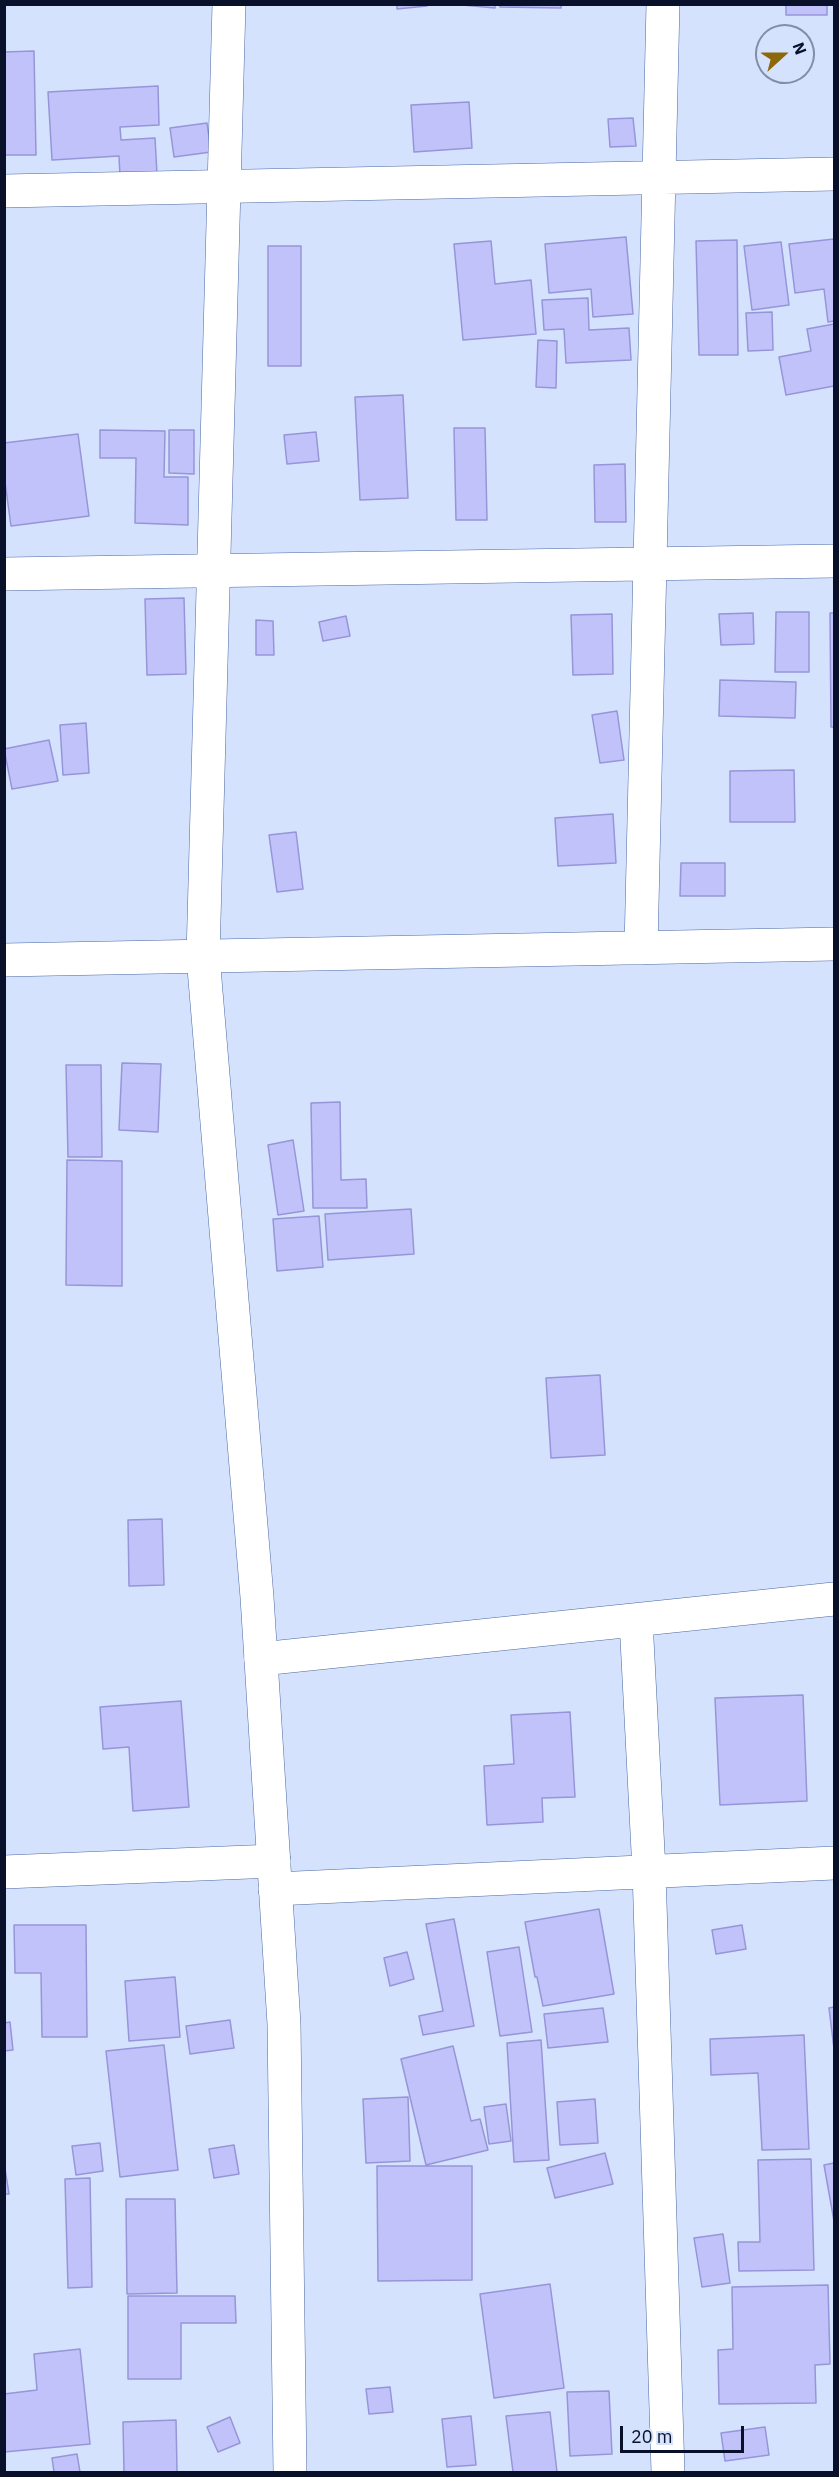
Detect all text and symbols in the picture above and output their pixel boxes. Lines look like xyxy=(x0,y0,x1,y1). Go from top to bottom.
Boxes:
north arrow xyxy=(755,24,815,84)
text: N xyxy=(789,39,811,57)
scale bar xyxy=(623,2414,748,2452)
text: 20 m xyxy=(631,2425,673,2448)

